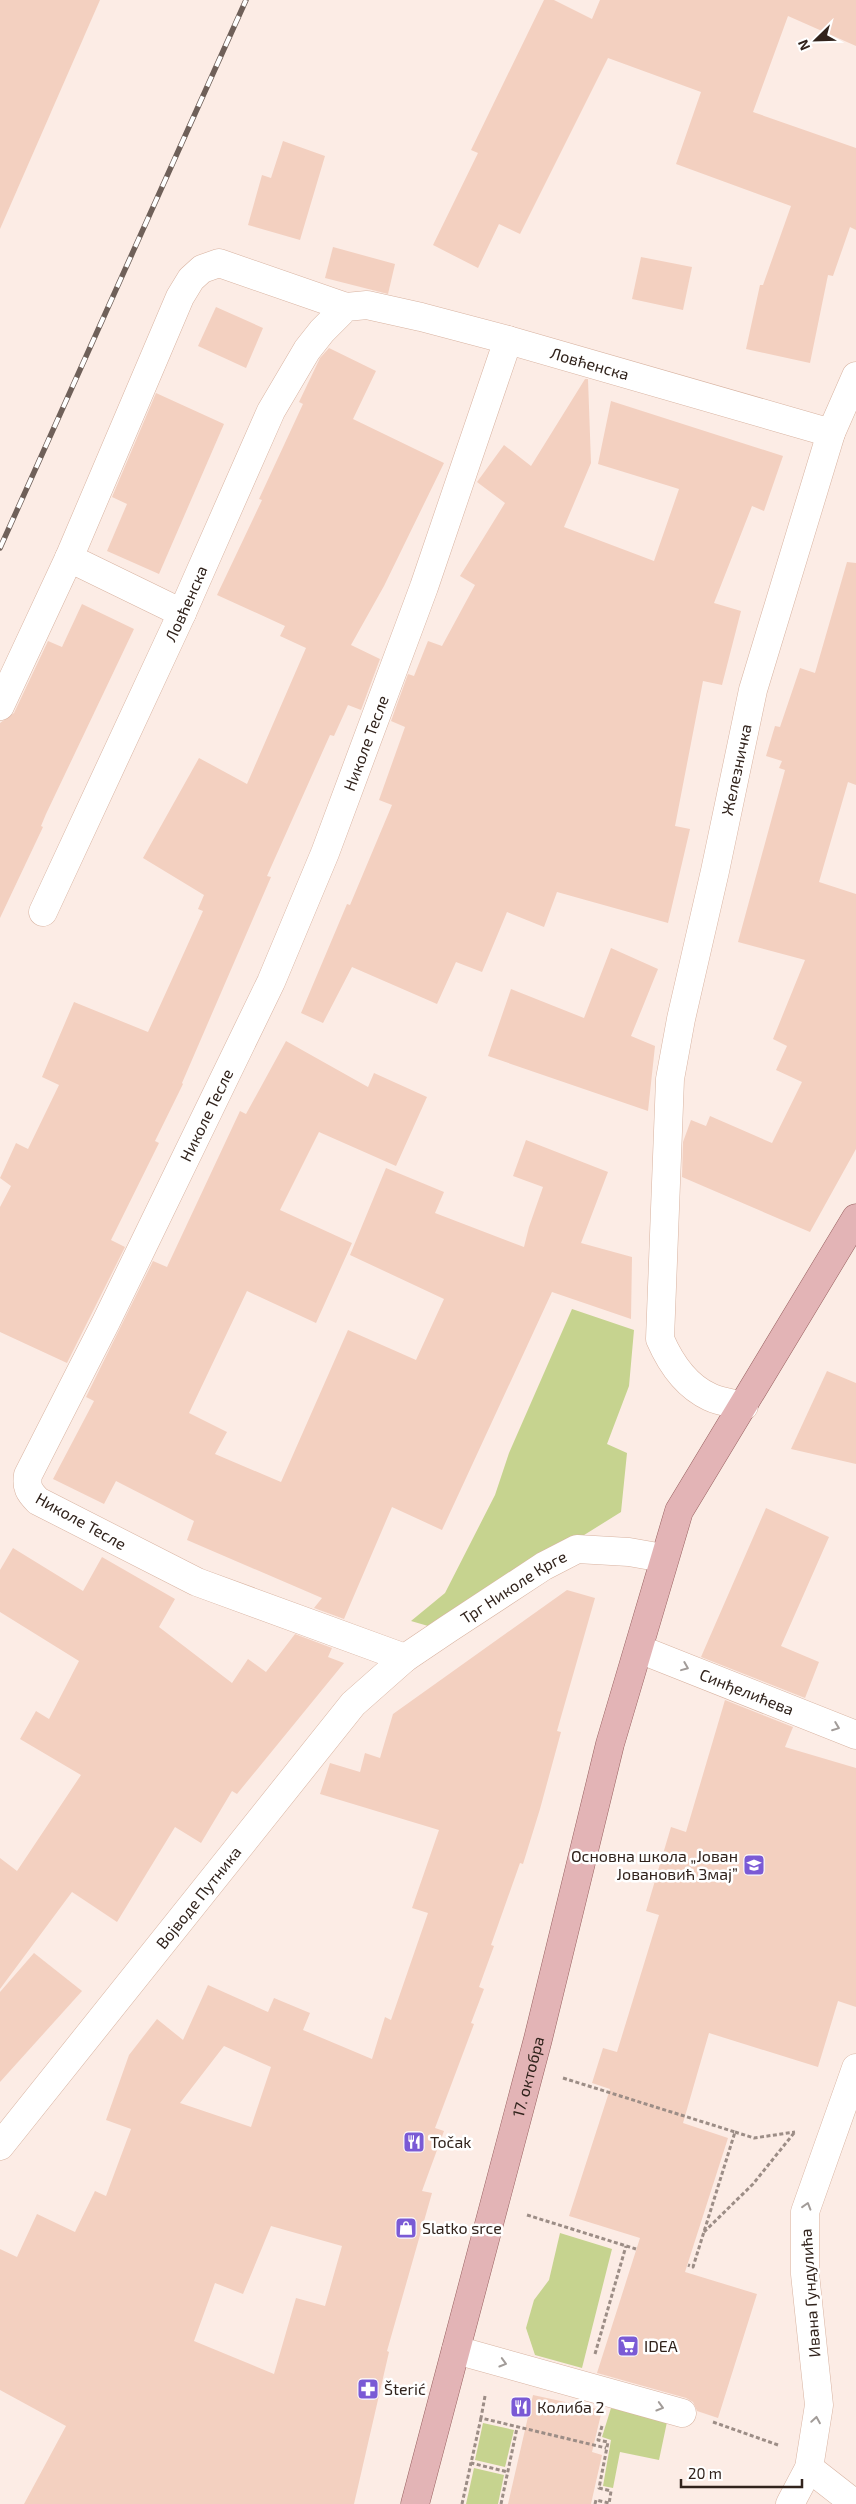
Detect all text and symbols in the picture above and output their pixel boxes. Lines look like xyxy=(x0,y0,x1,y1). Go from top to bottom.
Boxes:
north arrow xyxy=(791,15,841,65)
text: N xyxy=(794,37,813,53)
street label: Ловћенска xyxy=(548,343,631,383)
street label: Ловћенска xyxy=(160,563,211,644)
street label: Николе Тесле xyxy=(339,693,392,793)
street label: Железничка xyxy=(717,722,755,817)
street label: Николе Тесле xyxy=(175,1065,236,1164)
street label: Николе Тесле xyxy=(33,1488,130,1553)
street label: Трг Николе Крге xyxy=(457,1546,570,1627)
one-way arrow xyxy=(680,1661,689,1671)
street label: Синђелићева xyxy=(697,1664,797,1719)
one-way arrow xyxy=(831,1720,840,1731)
street label: Војводе Путника xyxy=(151,1842,245,1952)
place label: Основна школа „Јован Јовановић Змај” xyxy=(571,1846,738,1884)
school or university icon: Основна школа „Јован Јовановић Змај” xyxy=(742,1853,766,1877)
street label: 17. октобра xyxy=(508,2034,547,2119)
restaurant icon: Točak xyxy=(402,2130,426,2154)
place label: Točak xyxy=(430,2132,471,2151)
one-way arrow xyxy=(802,2202,812,2211)
shop icon: Slatko srce xyxy=(394,2216,418,2240)
place label: Slatko srce xyxy=(422,2218,502,2237)
street label: Ивана Гундулића xyxy=(796,2228,824,2358)
supermarket icon: IDEA xyxy=(616,2334,640,2358)
place label: IDEA xyxy=(644,2336,678,2355)
one-way arrow xyxy=(499,2357,507,2367)
pharmacy icon: Šterić xyxy=(356,2377,380,2401)
place label: Šterić xyxy=(384,2379,426,2398)
restaurant icon: Колиба 2 xyxy=(509,2395,533,2419)
place label: Колиба 2 xyxy=(537,2397,604,2416)
one-way arrow xyxy=(655,2401,663,2411)
one-way arrow xyxy=(811,2415,821,2424)
scale bar xyxy=(681,2456,802,2488)
text: 20 m xyxy=(688,2464,722,2482)

